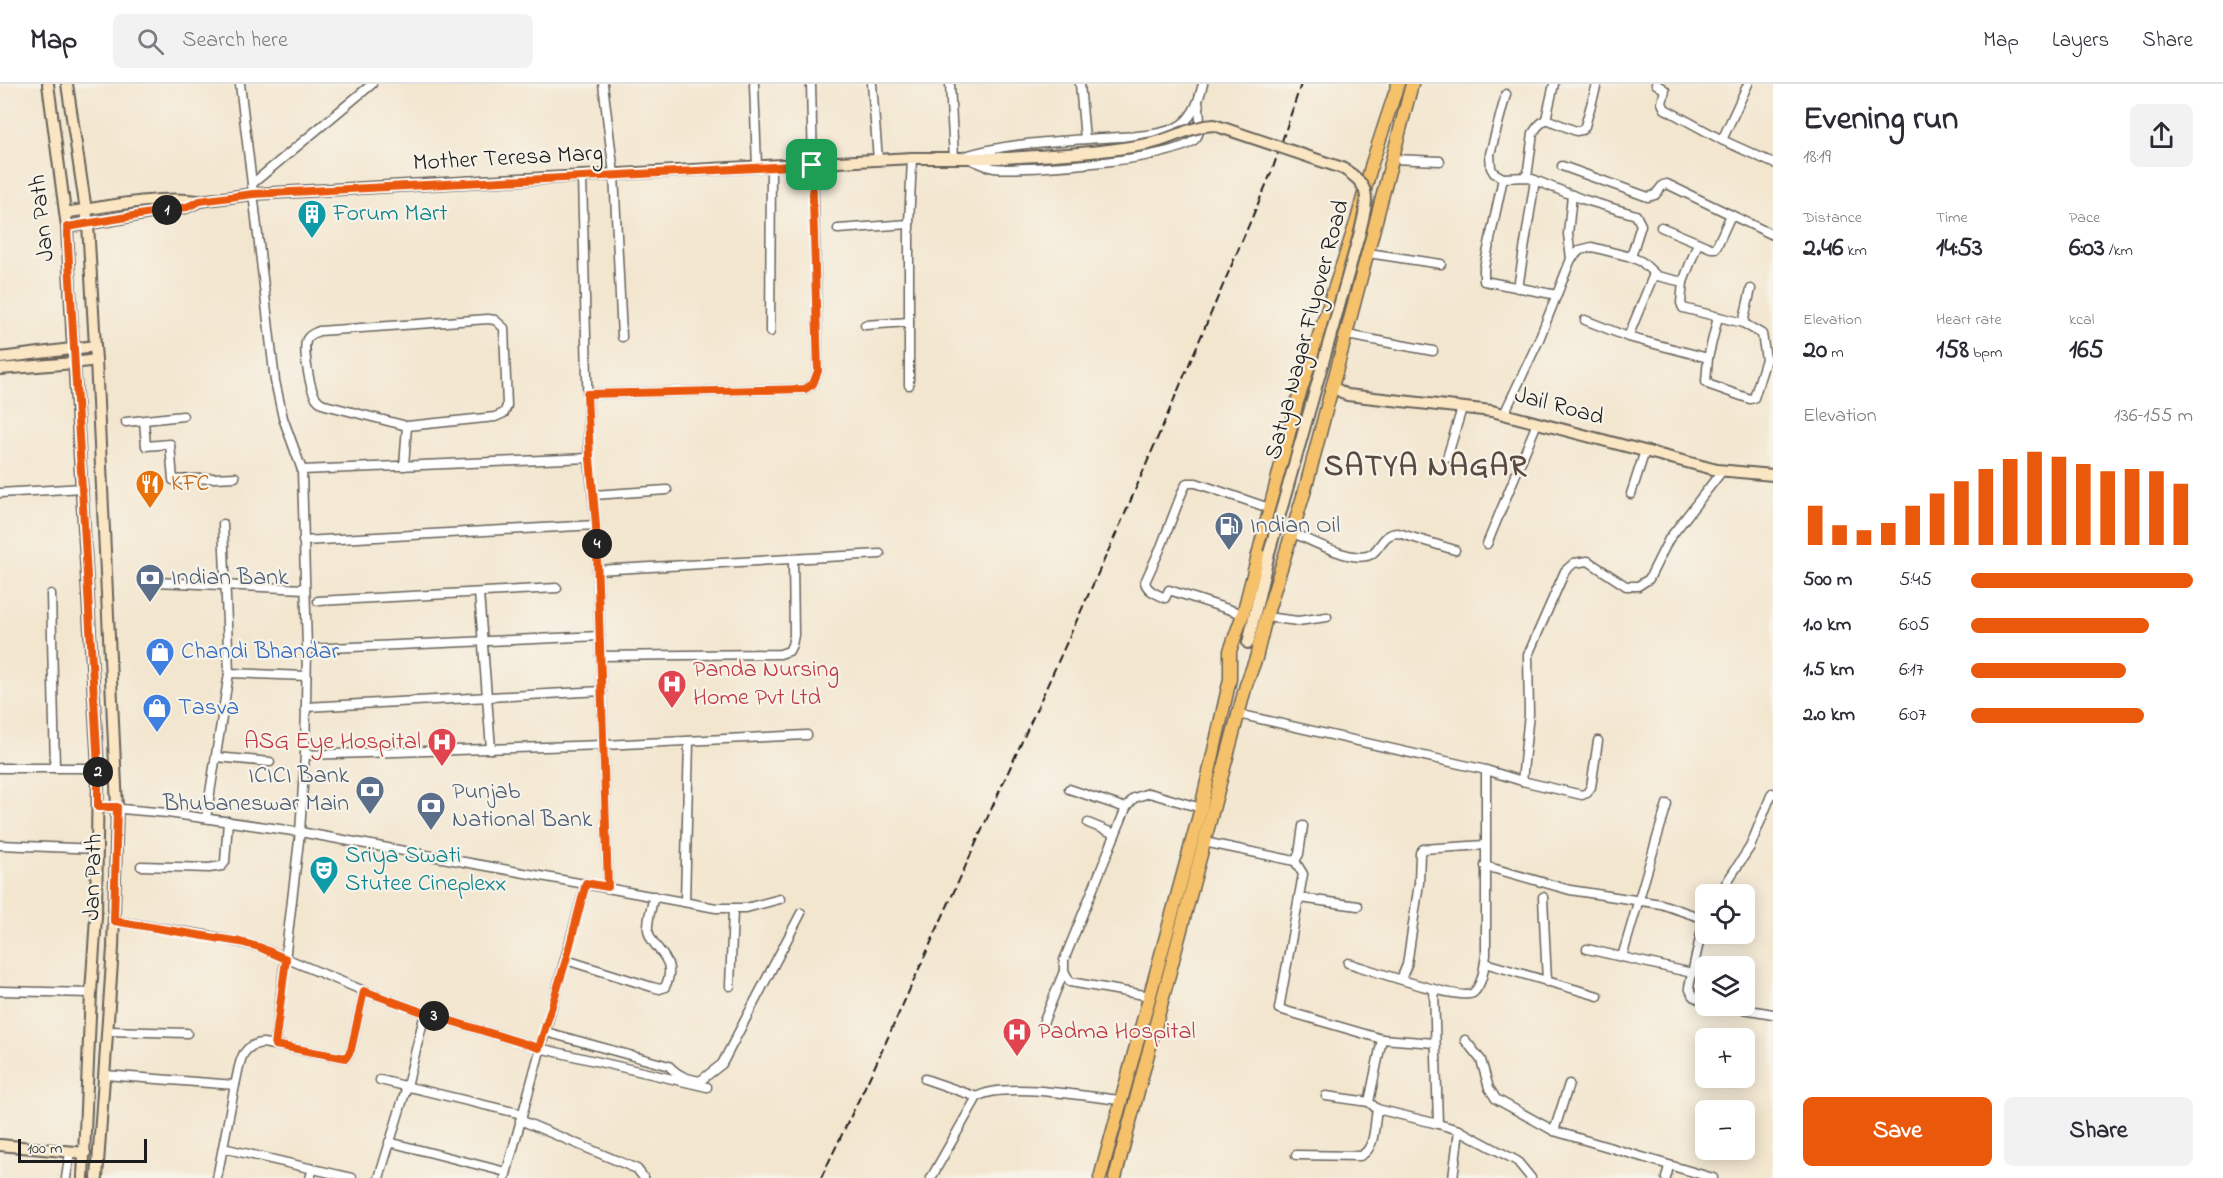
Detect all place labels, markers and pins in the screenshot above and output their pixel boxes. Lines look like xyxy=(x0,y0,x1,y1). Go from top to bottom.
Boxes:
pin xyxy=(786,139,837,190)
pin: 1 xyxy=(152,195,182,225)
place label: Forum Mart xyxy=(332,197,448,232)
building icon: Forum Mart xyxy=(296,198,328,240)
place label: KFC xyxy=(171,467,209,502)
restaurant icon: KFC xyxy=(134,468,166,510)
place label: Indian Oil xyxy=(1250,509,1340,544)
fuel station icon: Indian Oil xyxy=(1213,510,1245,552)
pin: 4 xyxy=(582,529,612,559)
place label: Indian Bank xyxy=(171,561,289,596)
bank icon: Indian Bank xyxy=(134,562,166,604)
place label: Chandi Bhandar xyxy=(181,635,340,670)
shop icon: Chandi Bhandar xyxy=(144,636,176,678)
place label: Panda Nursing Home Pvt Ltd xyxy=(693,653,839,716)
hospital icon: Panda Nursing Home Pvt Ltd xyxy=(656,668,688,710)
place label: Tasva xyxy=(178,691,239,726)
shop icon: Tasva xyxy=(141,692,173,734)
place label: ASG Eye Hospital xyxy=(244,725,421,761)
hospital icon: ASG Eye Hospital xyxy=(426,726,458,768)
pin: 2 xyxy=(83,757,113,787)
place label: ICICI Bank Bhubaneswar Main xyxy=(162,759,349,822)
bank icon: ICICI Bank Bhubaneswar Main xyxy=(354,774,386,816)
place label: Punjab National Bank xyxy=(452,775,593,838)
bank icon: Punjab National Bank xyxy=(415,790,447,832)
place label: Sriya Swati Stutee Cineplexx xyxy=(345,839,506,902)
theatre icon: Sriya Swati Stutee Cineplexx xyxy=(308,854,340,896)
pin: 3 xyxy=(419,1001,449,1031)
place label: Padma Hospital xyxy=(1038,1015,1196,1050)
hospital icon: Padma Hospital xyxy=(1001,1016,1033,1058)

